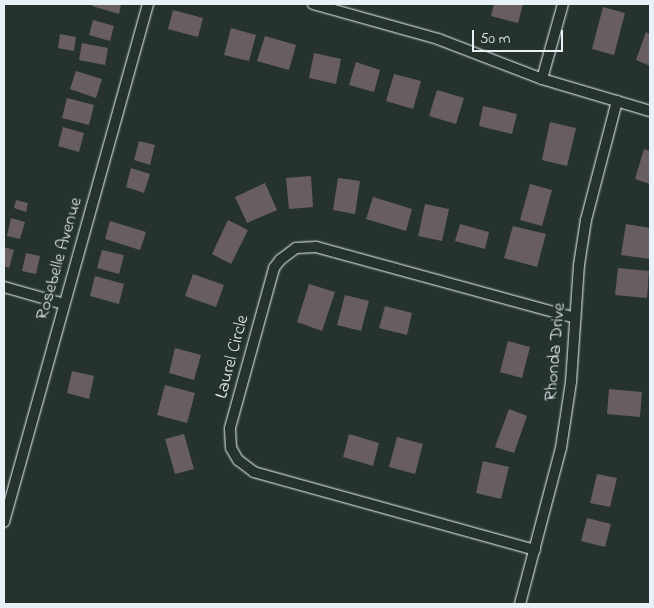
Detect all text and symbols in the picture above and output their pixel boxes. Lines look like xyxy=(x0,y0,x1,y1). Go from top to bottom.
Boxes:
scale bar xyxy=(474,20,565,52)
text: 50 m xyxy=(480,28,510,50)
street label: Rosebelle Avenue xyxy=(32,195,88,323)
street label: Rhonda Drive xyxy=(541,302,571,402)
street label: Laurel Circle xyxy=(211,313,255,401)

